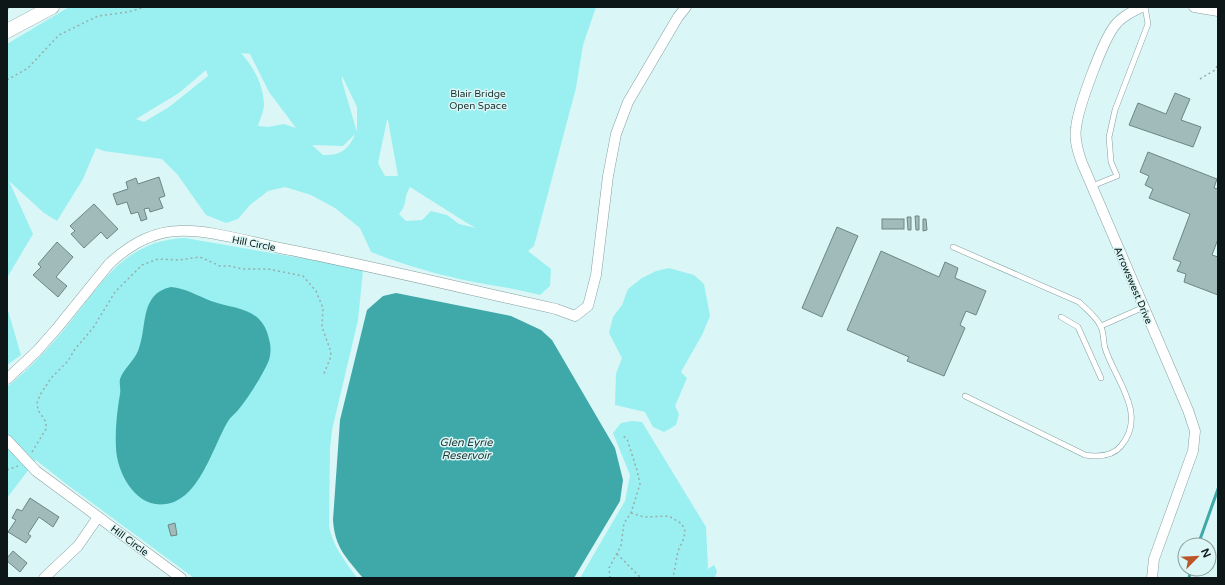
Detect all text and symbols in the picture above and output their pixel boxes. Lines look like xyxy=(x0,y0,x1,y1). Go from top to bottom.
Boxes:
park label: Blair Bridge Open Space xyxy=(449,88,507,112)
street label: Hill Circle xyxy=(231,234,277,254)
street label: Arrowswest Drive xyxy=(1111,245,1155,326)
water label: Glen Eyrie Reservoir xyxy=(440,436,493,462)
street label: Hill Circle xyxy=(108,523,151,559)
north arrow xyxy=(1177,537,1217,577)
text: N xyxy=(1198,546,1213,560)

